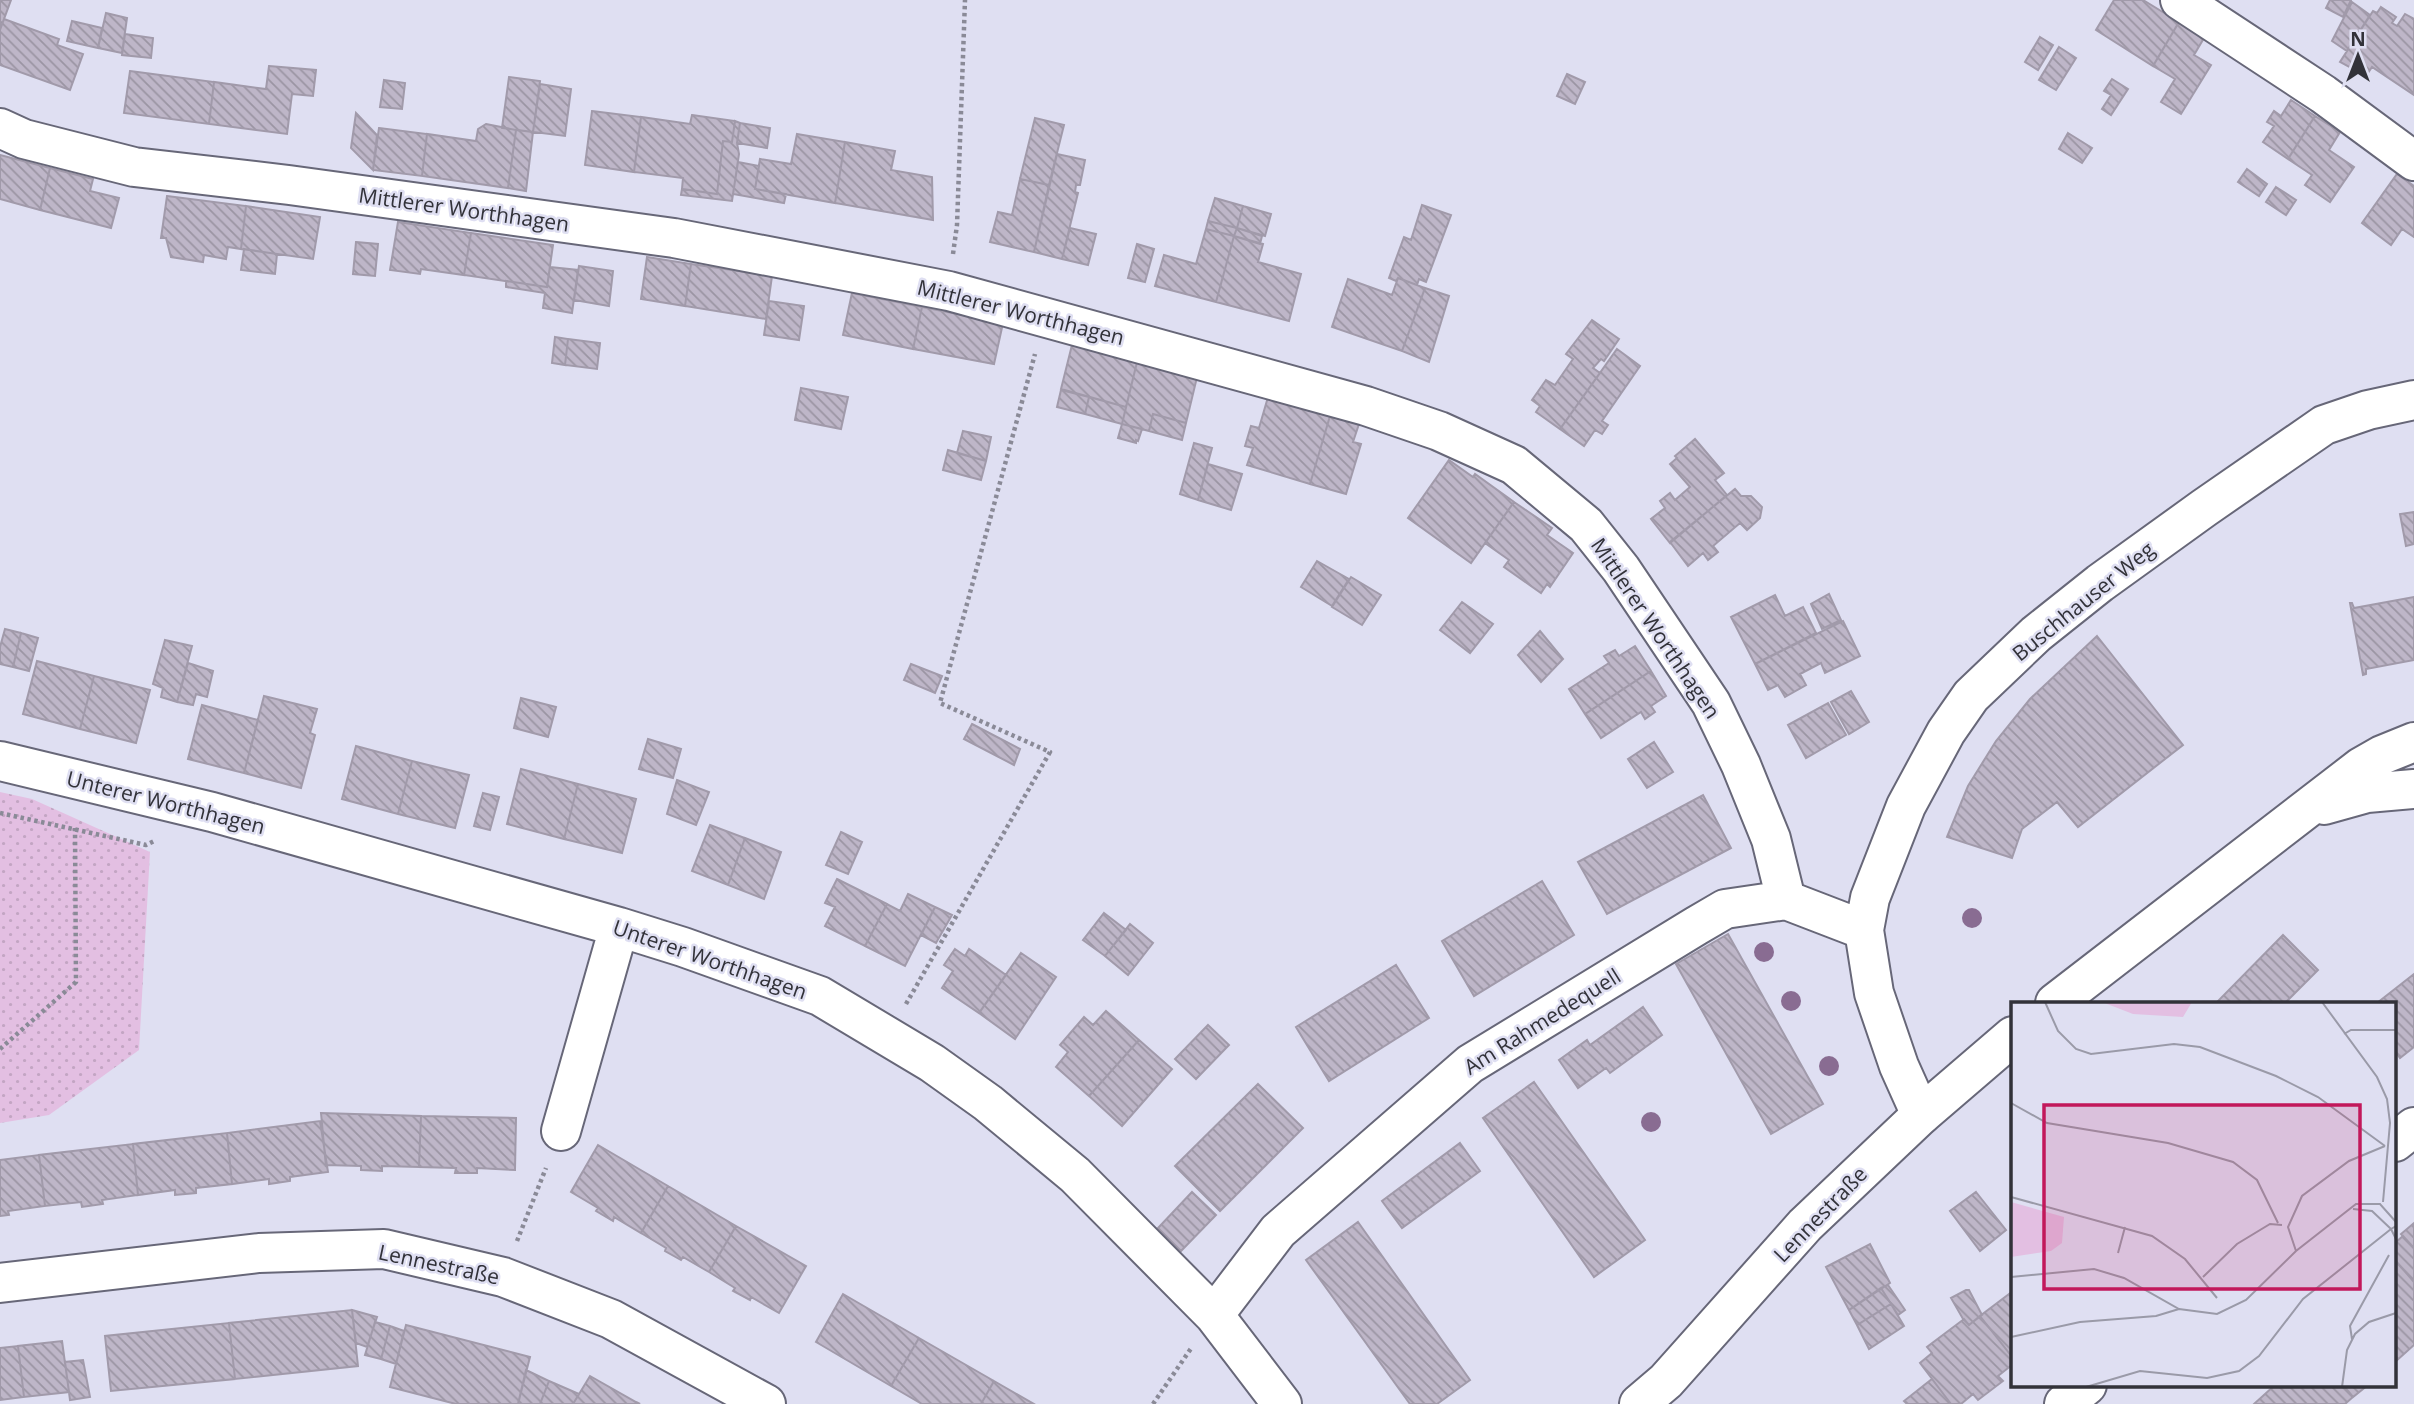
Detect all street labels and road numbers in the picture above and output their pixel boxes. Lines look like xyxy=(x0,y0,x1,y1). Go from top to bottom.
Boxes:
street label: Mittlerer Worthhagen xyxy=(357,180,571,238)
street label: Mittlerer Worthhagen xyxy=(915,273,1127,351)
street label: Mittlerer Worthhagen xyxy=(1585,532,1727,724)
street label: Buschhauser Weg xyxy=(2006,535,2160,667)
street label: Unterer Worthhagen xyxy=(64,764,268,840)
street label: Unterer Worthhagen xyxy=(609,913,811,1005)
street label: Am Rahmedequell xyxy=(1458,962,1626,1080)
street label: Lennestraße xyxy=(1767,1160,1873,1268)
street label: Lennestraße xyxy=(376,1238,502,1290)

